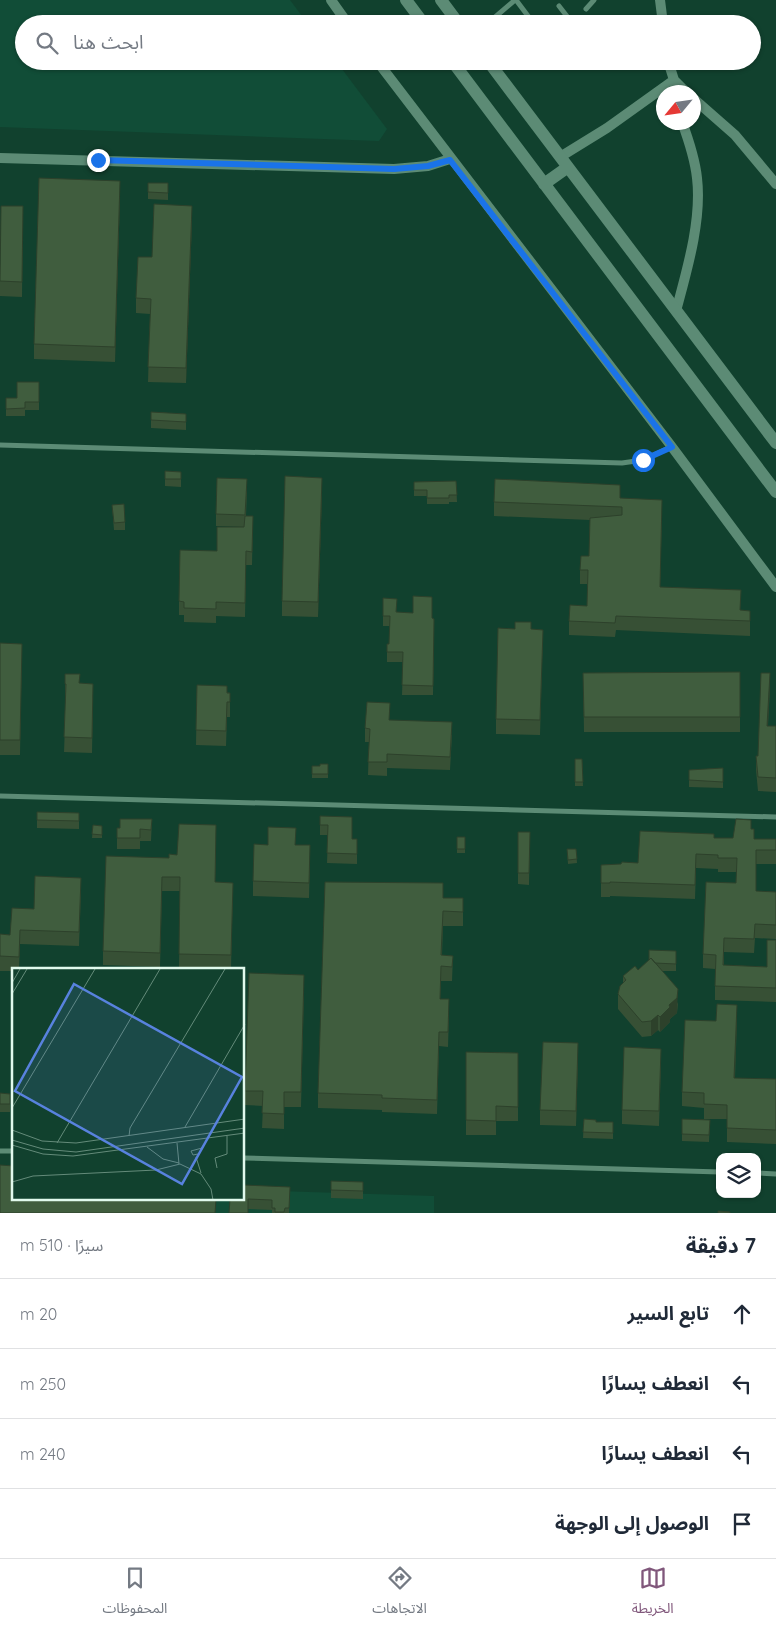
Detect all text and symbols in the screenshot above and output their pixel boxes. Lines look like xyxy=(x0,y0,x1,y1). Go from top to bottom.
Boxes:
search box xyxy=(15,15,761,70)
icon: search xyxy=(33,29,61,57)
text: ابحث هنا xyxy=(73,30,144,54)
north arrow xyxy=(656,85,701,130)
route end xyxy=(87,149,110,172)
route start xyxy=(632,449,655,472)
inset map xyxy=(12,968,245,1200)
map controls xyxy=(716,1153,761,1198)
button: layers xyxy=(716,1153,761,1198)
text: 7 دقيقة xyxy=(686,1232,756,1258)
text: سيرًا · 510 m xyxy=(20,1235,103,1255)
icon: ahead xyxy=(728,1300,756,1328)
text: تابع السير xyxy=(627,1301,709,1325)
text: 20 m xyxy=(20,1304,57,1324)
icon: left xyxy=(728,1370,756,1398)
text: انعطف يسارًا xyxy=(602,1371,709,1395)
text: 250 m xyxy=(20,1374,66,1394)
icon: left xyxy=(728,1440,756,1468)
text: انعطف يسارًا xyxy=(602,1441,709,1465)
text: 240 m xyxy=(20,1444,66,1464)
icon: arrive xyxy=(728,1510,756,1538)
text: الوصول إلى الوجهة xyxy=(555,1511,709,1535)
tab: المحفوظات xyxy=(102,1564,167,1623)
tab: الاتجاهات xyxy=(372,1564,427,1623)
tab: الخريطة xyxy=(632,1564,674,1623)

